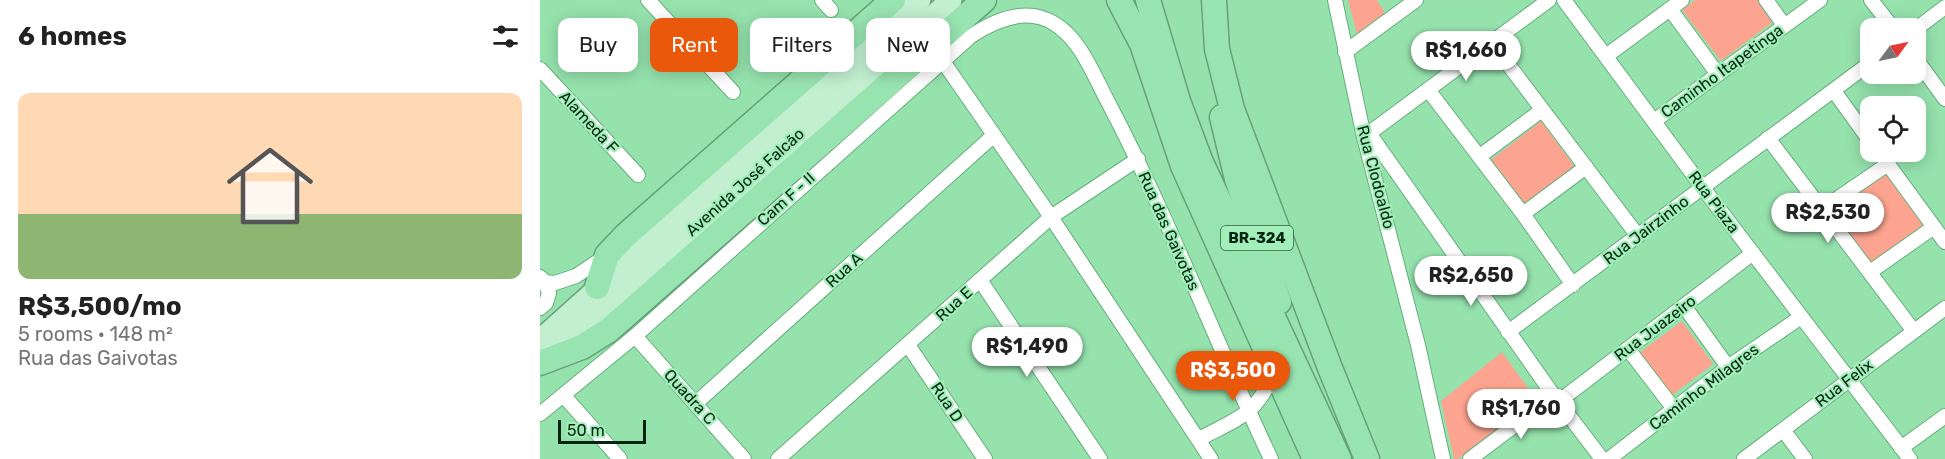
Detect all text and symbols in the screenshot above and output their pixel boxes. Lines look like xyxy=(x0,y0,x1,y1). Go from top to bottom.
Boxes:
chip: Buy xyxy=(558,18,638,72)
chip: Rent xyxy=(650,18,738,72)
chip: Filters xyxy=(750,18,854,72)
chip: New xyxy=(866,18,950,72)
north arrow xyxy=(1860,18,1926,84)
map controls xyxy=(1860,18,1926,162)
icon: filters xyxy=(489,20,522,53)
street label: Caminho Itapetinga xyxy=(1657,20,1787,122)
text: 6 homes xyxy=(18,21,127,52)
pin: R$1,660 xyxy=(1411,31,1521,82)
text: R$1,660 xyxy=(1425,38,1507,62)
street label: Alameda F xyxy=(555,87,623,157)
button: locate xyxy=(1860,96,1926,162)
street label: Rua Clodoaldo xyxy=(1353,123,1399,231)
street label: Avenida José Falcão xyxy=(682,124,808,240)
icon: home xyxy=(216,132,324,240)
street label: Rua Piaza xyxy=(1684,167,1744,237)
street label: Cam F - II xyxy=(753,168,819,230)
street label: Rua das Gaivotas xyxy=(1134,169,1204,293)
street label: Rua Jairzinho xyxy=(1599,192,1693,268)
pin: R$2,530 xyxy=(1773,193,1883,244)
text: R$2,530 xyxy=(1785,200,1871,224)
road number: BR-324 xyxy=(1221,226,1293,250)
street label: Rua A xyxy=(822,248,867,292)
pin: R$2,650 xyxy=(1416,256,1526,307)
text: R$2,650 xyxy=(1428,263,1514,287)
street label: Rua E xyxy=(932,283,976,325)
text: R$3,500/mo xyxy=(18,291,182,322)
street label: Rua Juazeiro xyxy=(1610,291,1700,365)
text: 5 rooms · 148 m² xyxy=(18,322,173,346)
pin: R$1,490 xyxy=(972,327,1082,378)
text: R$1,490 xyxy=(986,334,1068,358)
street label: Caminho Milagres xyxy=(1646,340,1762,434)
text: Rua das Gaivotas xyxy=(18,346,178,370)
pin: R$3,500 xyxy=(1178,351,1288,402)
street label: Rua Felix xyxy=(1811,355,1877,411)
text: R$3,500 xyxy=(1190,358,1276,382)
street label: Quadra C xyxy=(660,365,720,429)
street label: Rua D xyxy=(927,378,967,426)
pin: R$1,760 xyxy=(1466,389,1576,440)
text: R$1,760 xyxy=(1481,396,1561,420)
scale bar xyxy=(558,417,646,444)
text: 50 m xyxy=(567,421,605,440)

